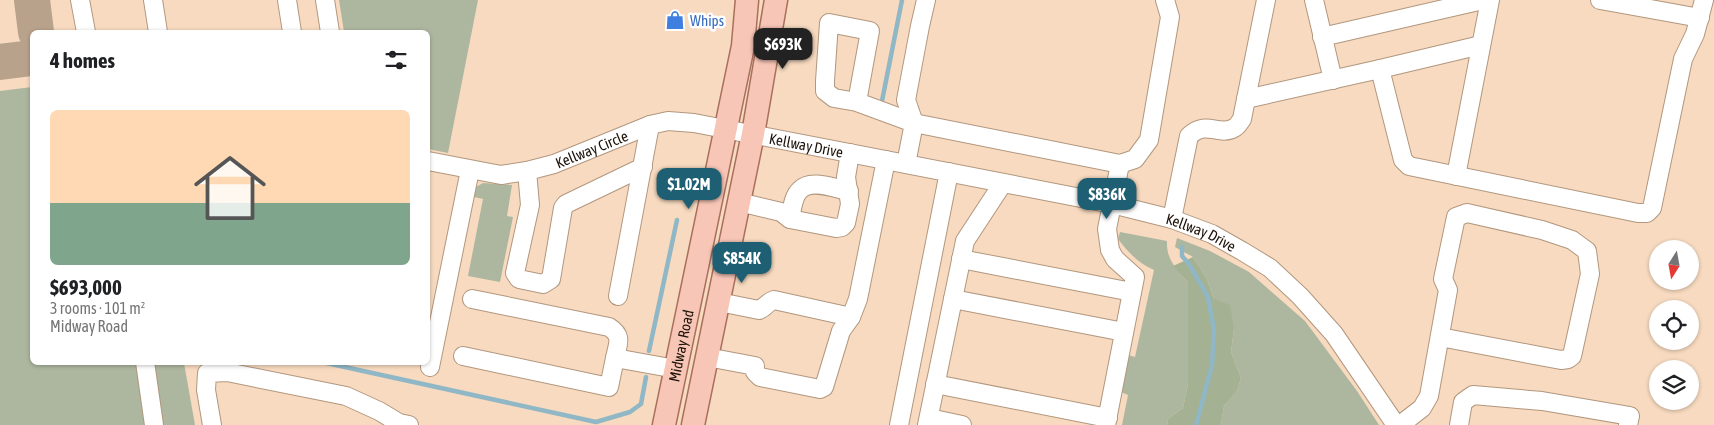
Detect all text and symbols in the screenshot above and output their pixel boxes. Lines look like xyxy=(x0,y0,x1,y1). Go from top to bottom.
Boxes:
shop icon: Whips xyxy=(664,9,686,31)
place label: Whips xyxy=(690,12,724,29)
pin: $693K xyxy=(748,28,818,70)
text: $693K xyxy=(764,35,802,53)
icon: filters xyxy=(382,46,410,74)
text: 4 homes xyxy=(50,48,115,72)
street label: Kellway Circle xyxy=(553,126,630,171)
street label: Kellway Drive xyxy=(768,129,845,160)
icon: home xyxy=(185,143,275,233)
pin: $1.02M xyxy=(648,168,730,210)
text: $1.02M xyxy=(668,175,710,193)
pin: $836K xyxy=(1072,178,1142,220)
text: $836K xyxy=(1088,185,1126,203)
street label: Kellway Drive xyxy=(1164,209,1239,255)
north arrow xyxy=(1649,240,1699,290)
map controls xyxy=(1649,240,1699,410)
pin: $854K xyxy=(707,242,777,284)
text: $854K xyxy=(723,249,761,267)
text: $693,000 xyxy=(50,275,122,299)
text: 3 rooms · 101 m² xyxy=(50,299,145,317)
button: locate xyxy=(1649,300,1699,350)
street label: Midway Road xyxy=(665,308,696,383)
text: Midway Road xyxy=(50,317,128,335)
button: layers xyxy=(1649,360,1699,410)

